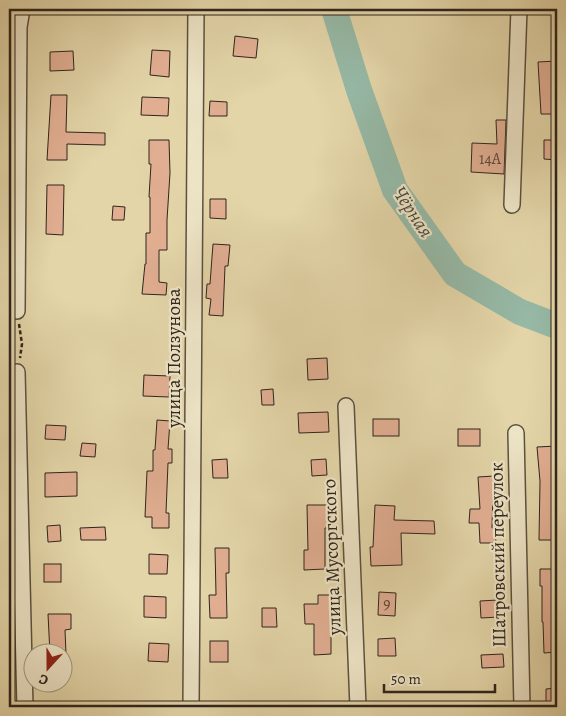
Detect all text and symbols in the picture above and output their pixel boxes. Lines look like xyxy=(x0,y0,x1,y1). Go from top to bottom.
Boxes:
house number: 14А xyxy=(479,148,502,170)
water label: Чёрная xyxy=(386,181,440,243)
street label: улица Ползунова xyxy=(161,288,187,429)
street label: Шатровский переулок xyxy=(483,462,513,648)
street label: улица Мусоргского xyxy=(316,478,348,637)
house number: 9 xyxy=(383,593,391,615)
north arrow xyxy=(22,644,72,694)
scale bar xyxy=(384,661,495,693)
text: С xyxy=(36,669,51,690)
text: 50 m xyxy=(391,669,421,689)

